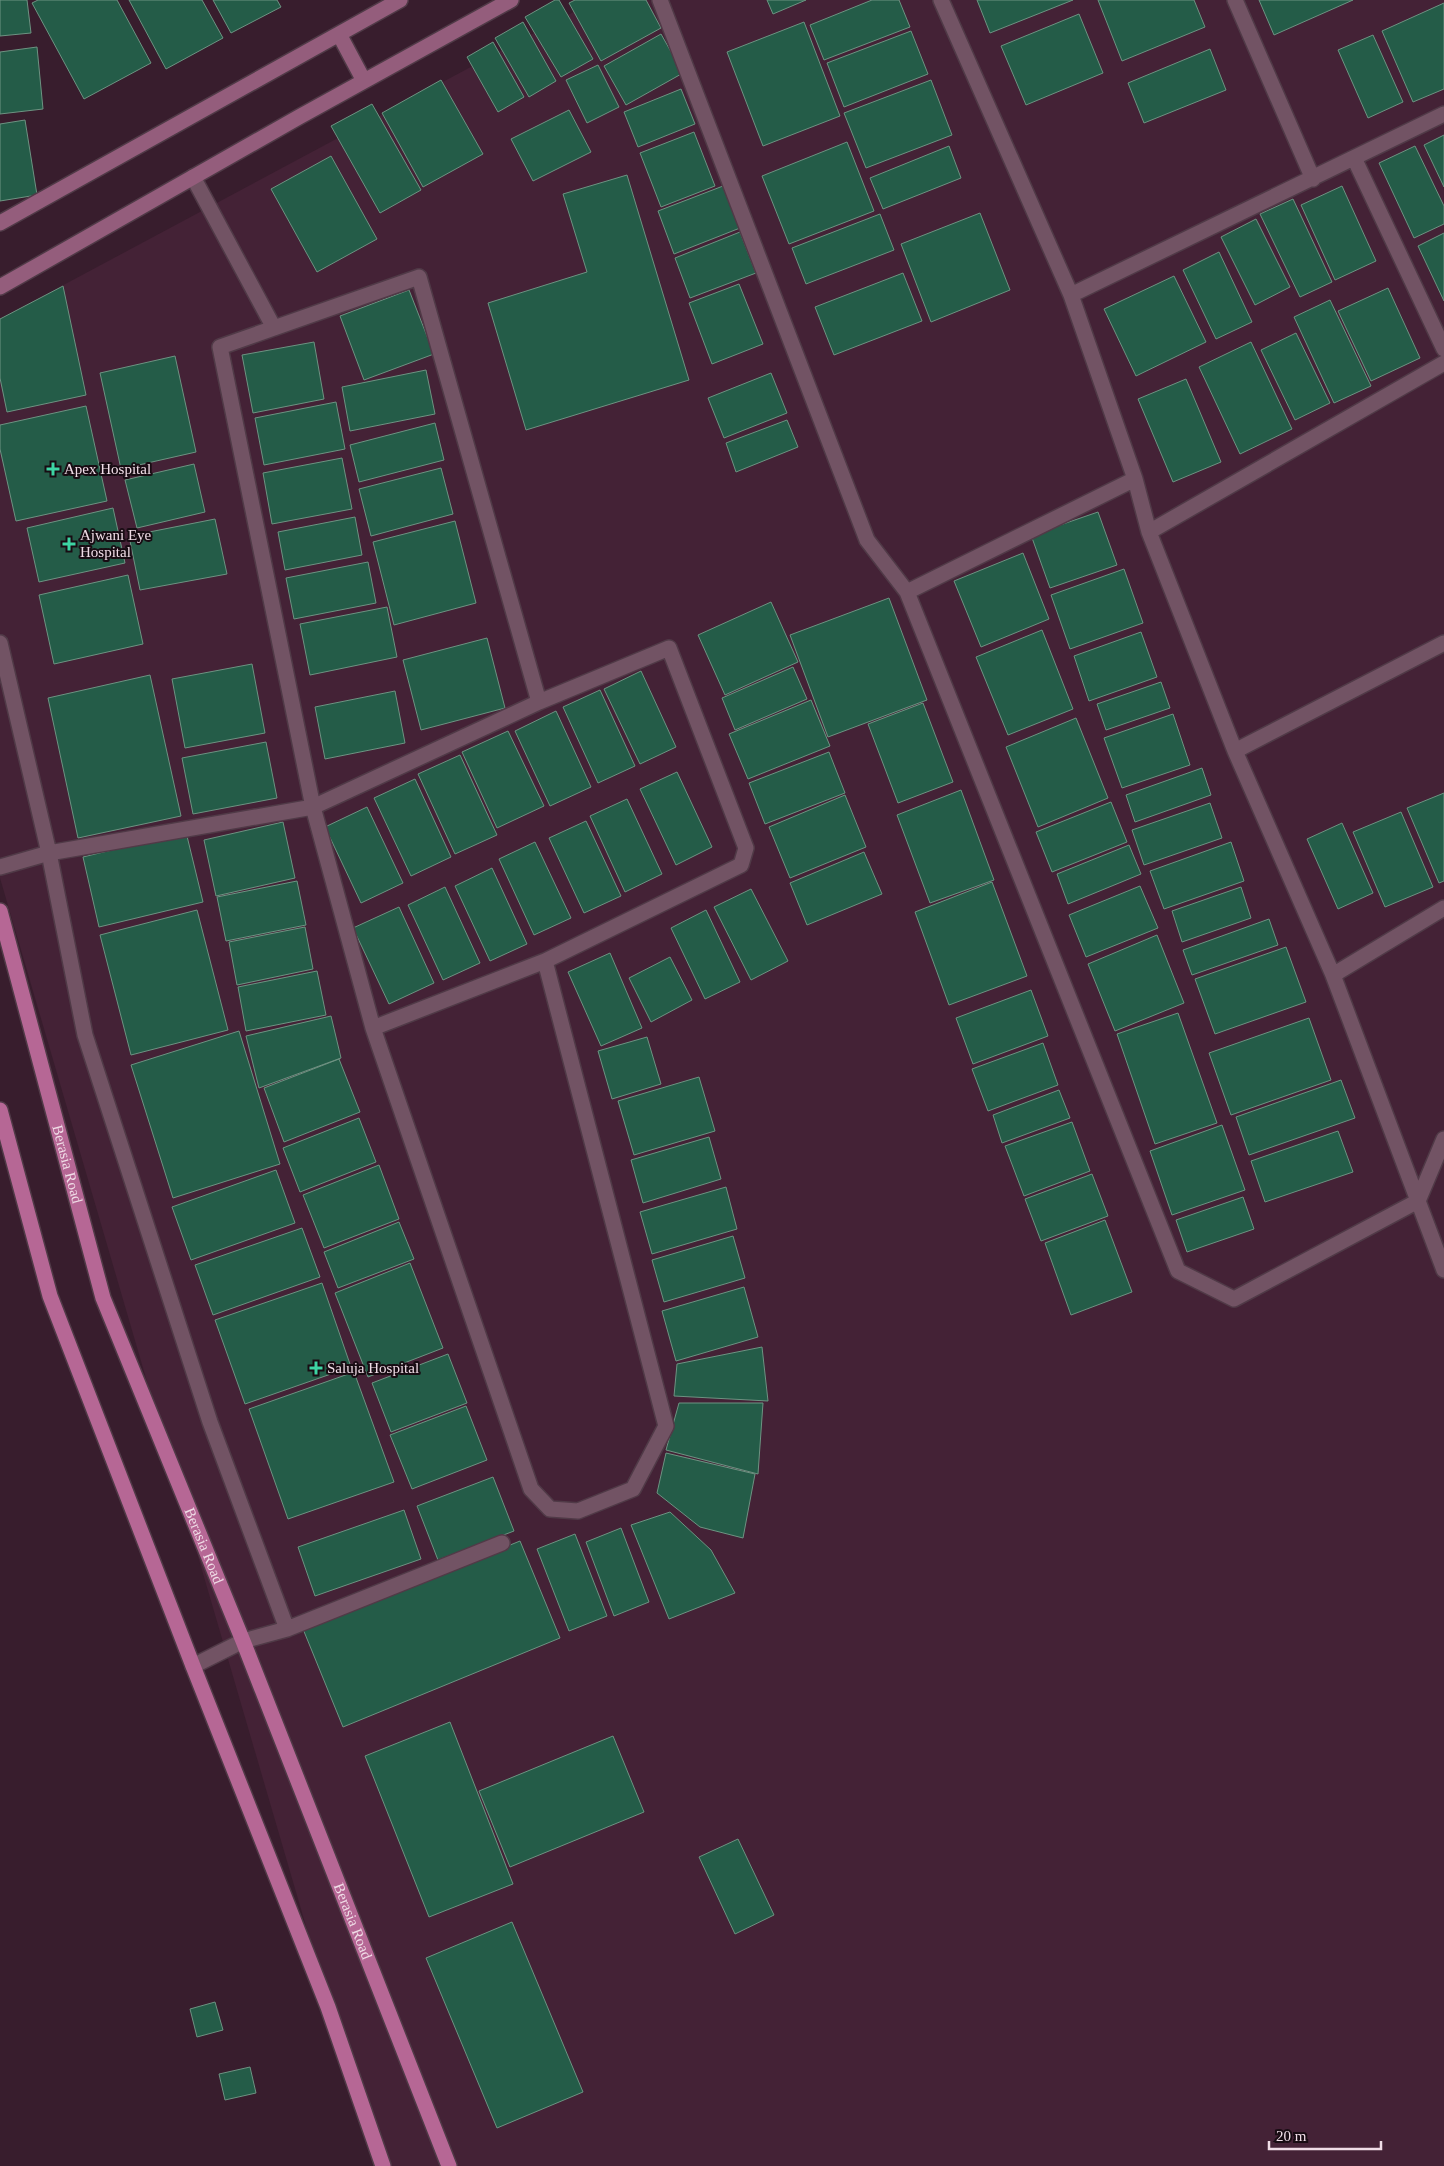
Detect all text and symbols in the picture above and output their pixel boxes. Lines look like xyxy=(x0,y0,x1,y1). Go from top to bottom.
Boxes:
place label: Apex Hospital xyxy=(64,461,151,477)
marker: Apex Hospital xyxy=(46,462,60,476)
place label: Ajwani Eye Hospital xyxy=(80,527,152,560)
marker: Ajwani Eye Hospital xyxy=(62,537,76,551)
street label: Berasia Road xyxy=(49,1123,86,1206)
place label: Saluja Hospital xyxy=(327,1360,419,1376)
marker: Saluja Hospital xyxy=(309,1361,323,1375)
street label: Berasia Road xyxy=(181,1505,227,1586)
street label: Berasia Road xyxy=(331,1881,375,1962)
scale bar xyxy=(1269,2118,1382,2150)
text: 20 m xyxy=(1276,2128,1307,2144)

